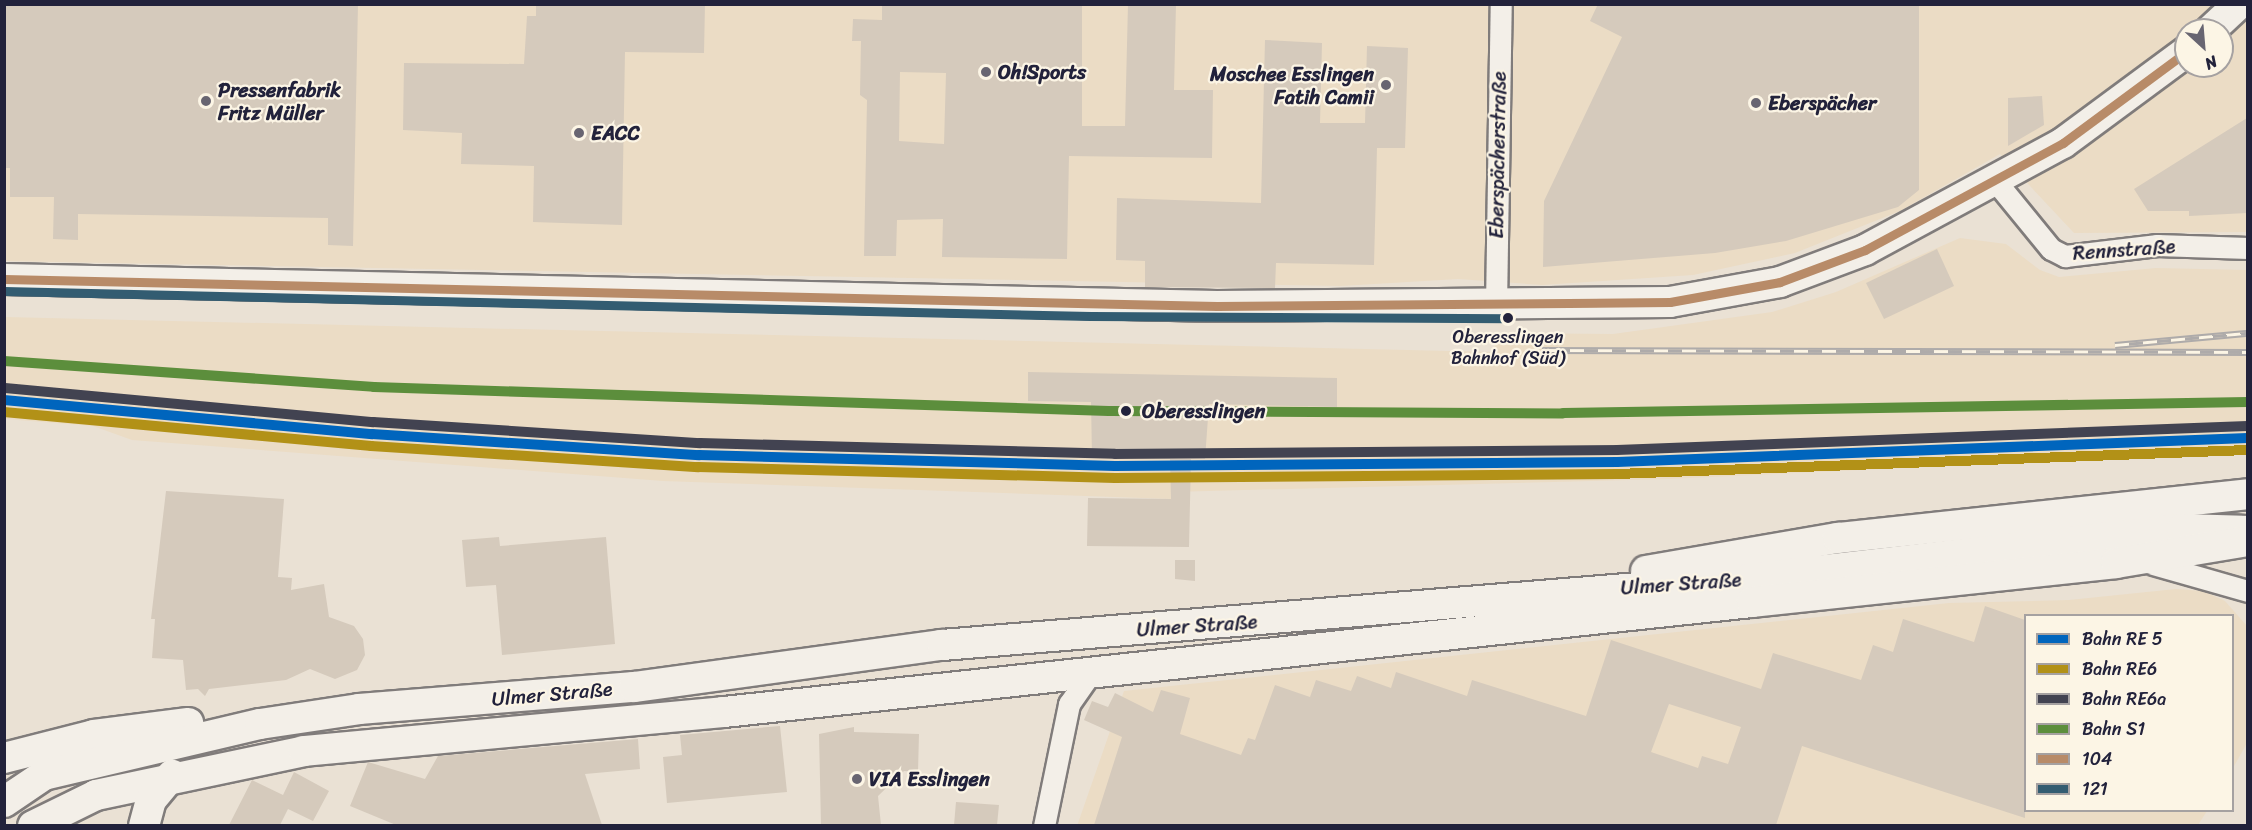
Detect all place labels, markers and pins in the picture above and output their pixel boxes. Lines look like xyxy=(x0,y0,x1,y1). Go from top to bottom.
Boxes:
place label: Oh!Sports xyxy=(998,60,1086,84)
place label: Moschee Esslingen Fatih Camii xyxy=(1210,62,1374,109)
marker: Oh!Sports xyxy=(979,65,993,79)
place label: Pressenfabrik Fritz Müller xyxy=(218,78,341,125)
marker: Moschee Esslingen Fatih Camii xyxy=(1379,78,1393,92)
place label: Eberspächer xyxy=(1768,91,1876,115)
marker: Pressenfabrik Fritz Müller xyxy=(199,94,213,108)
marker: Eberspächer xyxy=(1749,96,1763,110)
place label: EACC xyxy=(591,121,640,145)
marker: EACC xyxy=(572,126,586,140)
marker: Oberesslingen Bahnhof (Süd) xyxy=(1502,312,1514,324)
place label: Oberesslingen Bahnhof (Süd) xyxy=(1451,327,1565,370)
place label: Oberesslingen xyxy=(1142,399,1265,423)
marker: Oberesslingen xyxy=(1115,400,1137,422)
place label: VIA Esslingen xyxy=(869,767,990,791)
marker: VIA Esslingen xyxy=(850,772,864,786)

